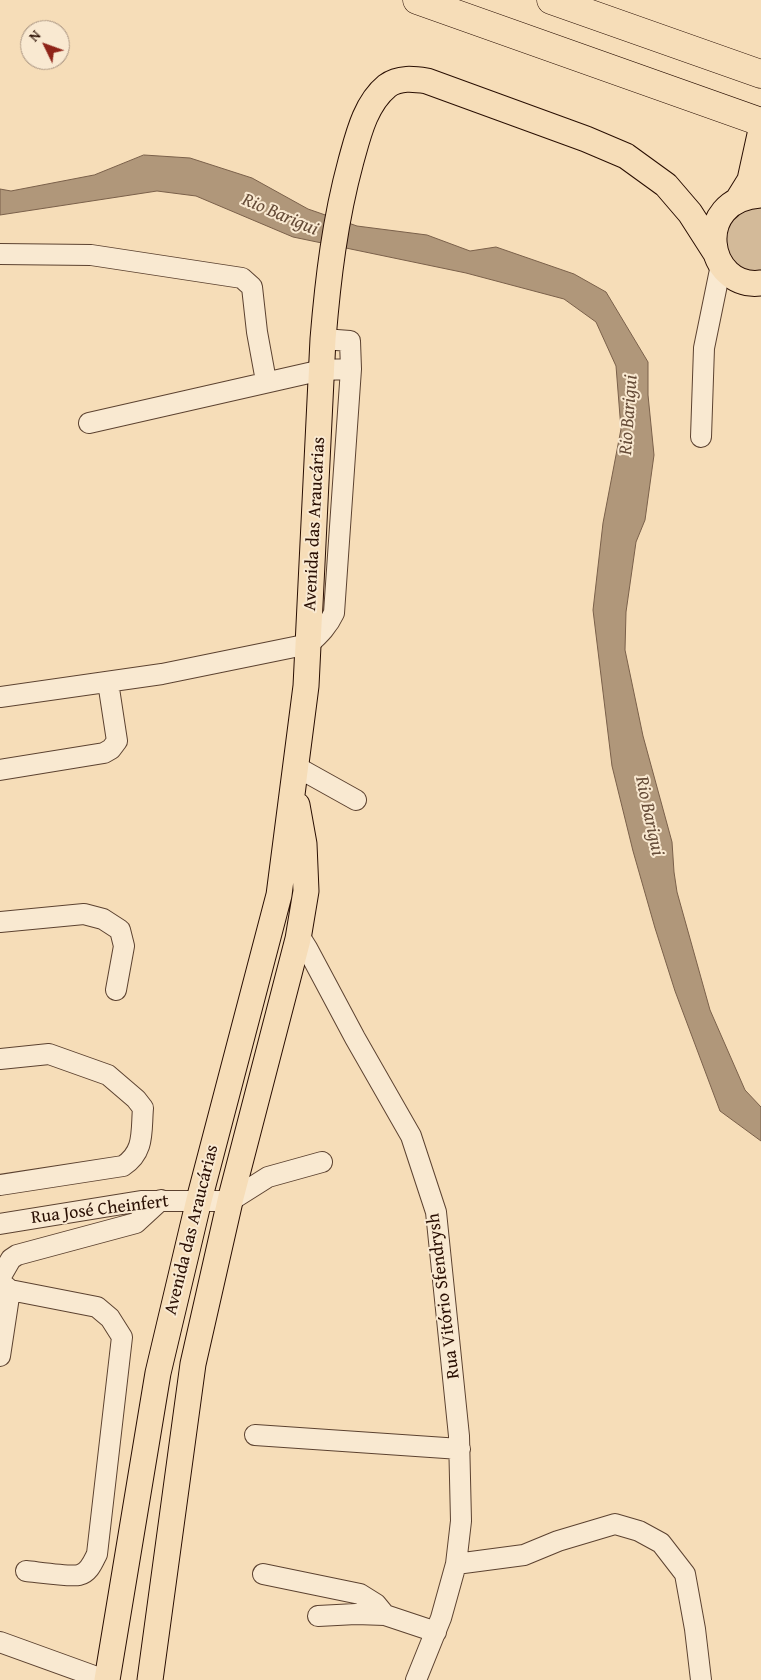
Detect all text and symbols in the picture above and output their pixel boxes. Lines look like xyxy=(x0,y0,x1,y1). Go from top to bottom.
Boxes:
north arrow xyxy=(20,20,70,70)
text: N xyxy=(24,25,45,46)
water label: Rio Barigui xyxy=(238,189,322,241)
water label: Rio Barigui xyxy=(615,374,643,456)
street label: Avenida das Araucárias xyxy=(300,436,330,612)
water label: Rio Barigui xyxy=(629,774,669,858)
street label: Avenida das Araucárias xyxy=(160,1143,224,1317)
street label: Rua José Cheinfert xyxy=(30,1191,170,1229)
street label: Rua Vitório Sfendrysh xyxy=(423,1212,465,1380)

